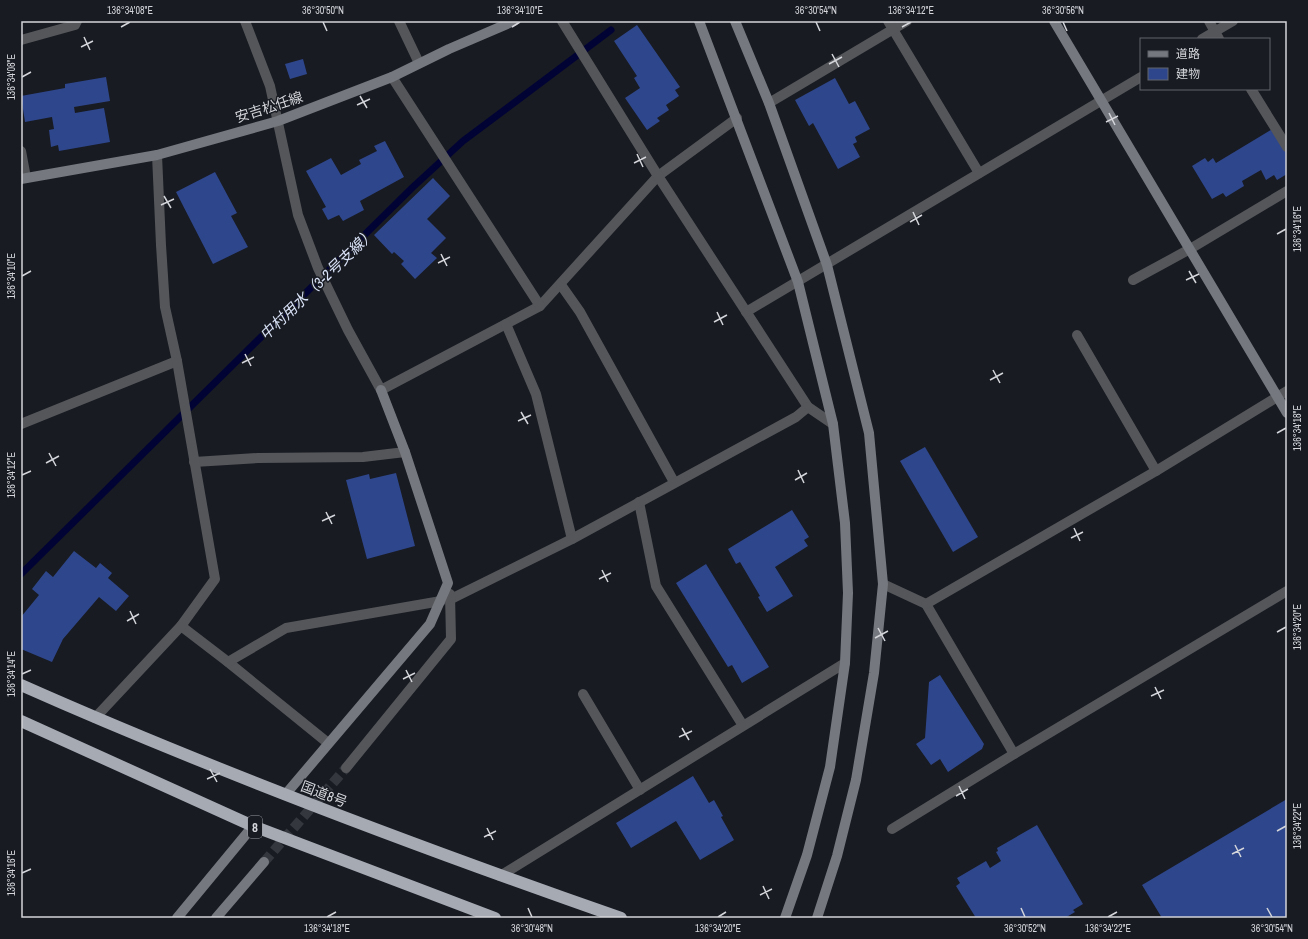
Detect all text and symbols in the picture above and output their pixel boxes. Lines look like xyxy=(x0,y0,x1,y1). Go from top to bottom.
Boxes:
text: 136°34'08"E xyxy=(107,4,153,17)
text: 36°30'50"N xyxy=(302,4,344,17)
text: 136°34'10"E xyxy=(497,4,543,17)
text: 36°30'54"N xyxy=(795,4,837,17)
text: 136°34'12"E xyxy=(888,4,934,17)
text: 36°30'56"N xyxy=(1042,4,1084,17)
legend xyxy=(1140,38,1270,90)
text: 道路 xyxy=(1176,46,1200,62)
text: 136°34'08"E xyxy=(5,54,18,100)
text: 建物 xyxy=(1176,66,1200,82)
street label: 安吉松任線 xyxy=(233,88,305,126)
text: 136°34'16"E xyxy=(1291,206,1304,252)
water label: 中村用水（3-2号支線） xyxy=(255,223,379,345)
text: 136°34'10"E xyxy=(5,253,18,299)
text: 136°34'18"E xyxy=(1291,405,1304,451)
text: 136°34'12"E xyxy=(5,452,18,498)
text: 136°34'20"E xyxy=(1291,604,1304,650)
text: 136°34'14"E xyxy=(5,651,18,697)
street label: 国道8号 xyxy=(298,777,350,811)
text: 136°34'22"E xyxy=(1291,803,1304,849)
road number: 8 xyxy=(248,816,262,838)
text: 136°34'16"E xyxy=(5,850,18,896)
text: 136°34'18"E xyxy=(304,922,350,935)
text: 36°30'48"N xyxy=(511,922,553,935)
text: 136°34'20"E xyxy=(695,922,741,935)
text: 36°30'52"N xyxy=(1004,922,1046,935)
text: 136°34'22"E xyxy=(1085,922,1131,935)
text: 36°30'54"N xyxy=(1251,922,1293,935)

